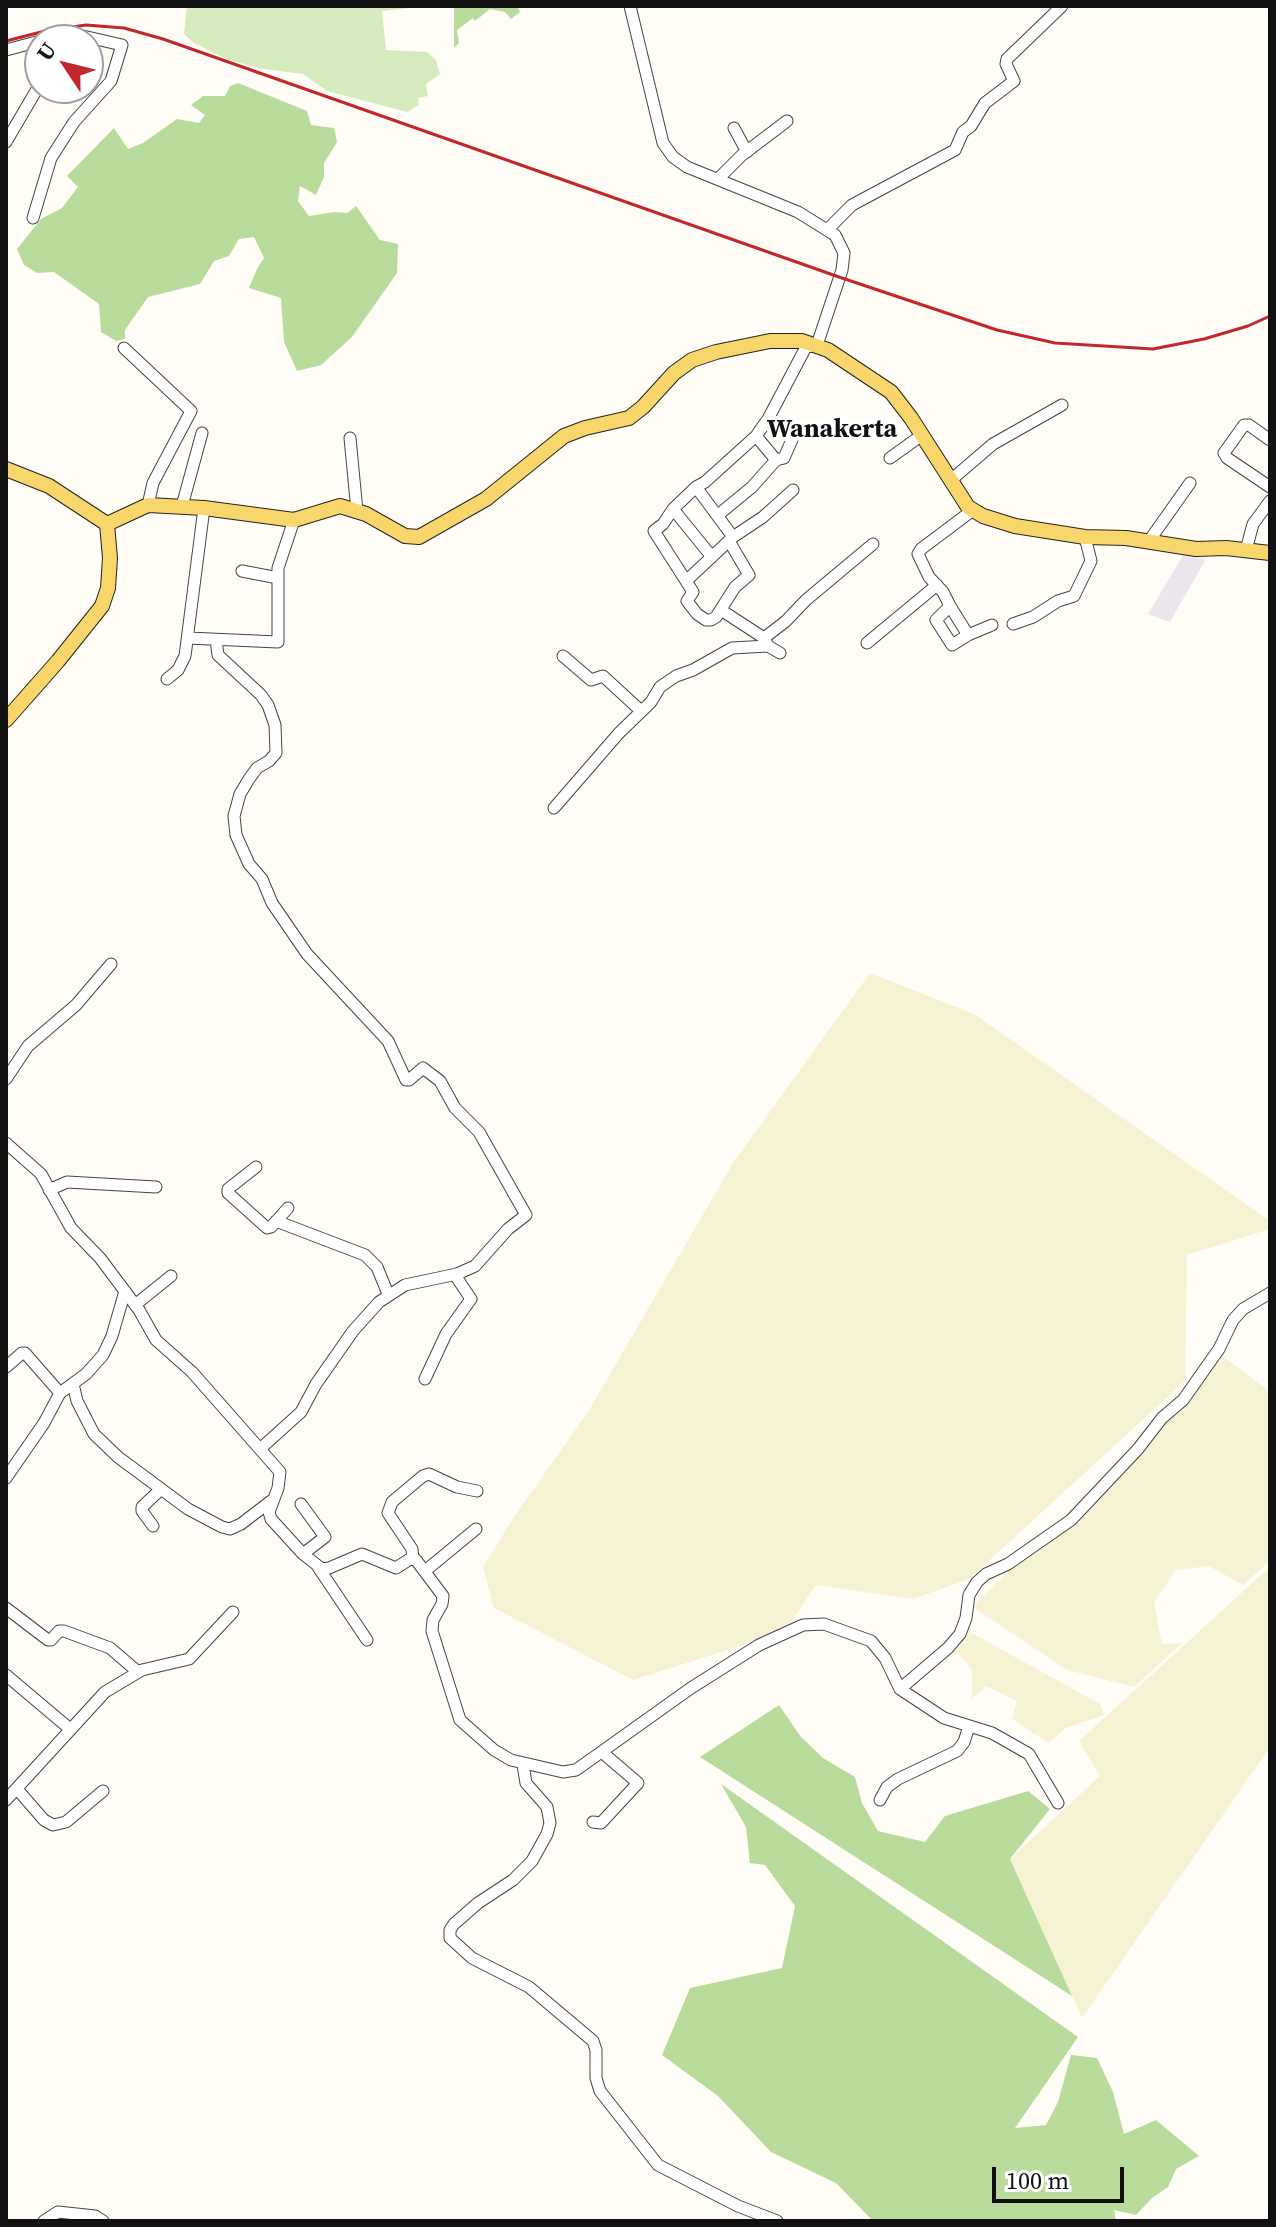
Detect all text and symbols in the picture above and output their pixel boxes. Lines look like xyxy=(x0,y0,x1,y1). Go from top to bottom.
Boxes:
north arrow xyxy=(24,24,104,104)
text: U xyxy=(29,36,63,67)
district label: Wanakerta xyxy=(767,414,897,446)
scale bar xyxy=(996,2151,1128,2201)
text: 100 m xyxy=(1006,2164,1069,2197)

